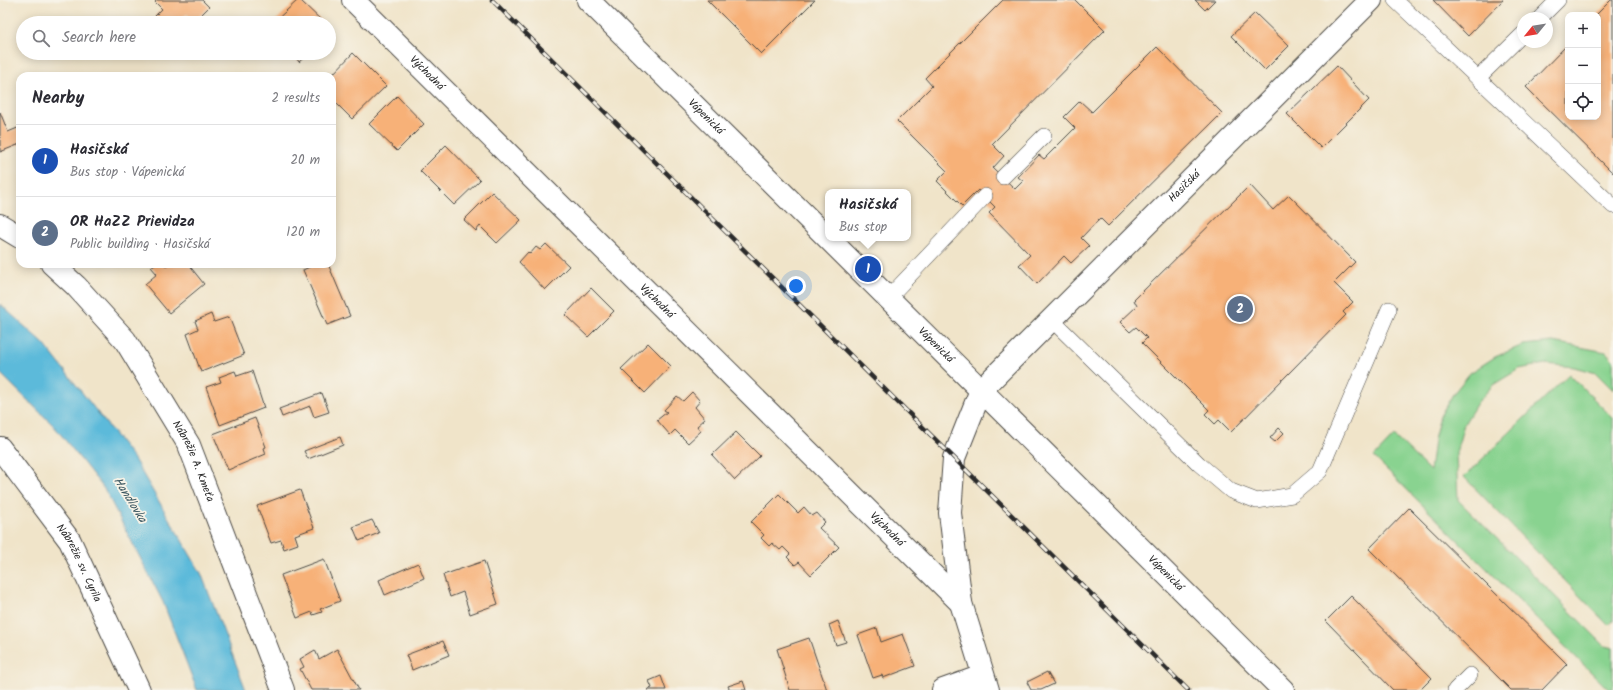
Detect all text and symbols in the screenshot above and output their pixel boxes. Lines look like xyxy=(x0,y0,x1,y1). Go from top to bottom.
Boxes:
north arrow xyxy=(1517,12,1553,48)
map controls xyxy=(1565,12,1601,120)
button: + xyxy=(1565,12,1601,48)
search box xyxy=(16,16,336,60)
text: Search here xyxy=(62,26,136,50)
icon: search xyxy=(30,27,52,49)
button: − xyxy=(1565,48,1601,84)
street label: Východná xyxy=(405,52,450,96)
button: locate xyxy=(1565,84,1601,120)
text: Nearby xyxy=(32,85,84,112)
text: 2 results xyxy=(272,88,320,109)
street label: Vápenická xyxy=(683,95,729,140)
text: Hasičská xyxy=(70,138,128,162)
text: 1 xyxy=(43,150,47,171)
text: 20 m xyxy=(290,150,320,171)
text: Bus stop · Vápenická xyxy=(70,162,185,183)
street label: Hasičská xyxy=(1164,165,1206,207)
popup xyxy=(825,189,911,241)
text: Hasičská xyxy=(839,193,897,217)
text: OR HaZZ Prievidza xyxy=(70,210,195,234)
text: Bus stop xyxy=(839,217,887,238)
text: 2 xyxy=(41,222,49,243)
text: 120 m xyxy=(286,222,320,243)
text: Public building · Hasičská xyxy=(70,234,210,255)
pin: 1 xyxy=(855,254,881,284)
your location xyxy=(786,276,806,296)
street label: Východná xyxy=(635,280,680,324)
pin: 2 xyxy=(1227,294,1253,324)
street label: Vápenická xyxy=(913,323,959,369)
street label: Nábrežie A. Kmeťa xyxy=(167,417,219,505)
water label: Handlovka xyxy=(108,473,152,528)
street label: Východná xyxy=(865,508,910,552)
street label: Nábrežie sv. Cyrila xyxy=(51,520,106,605)
street label: Vápenická xyxy=(1143,551,1189,597)

